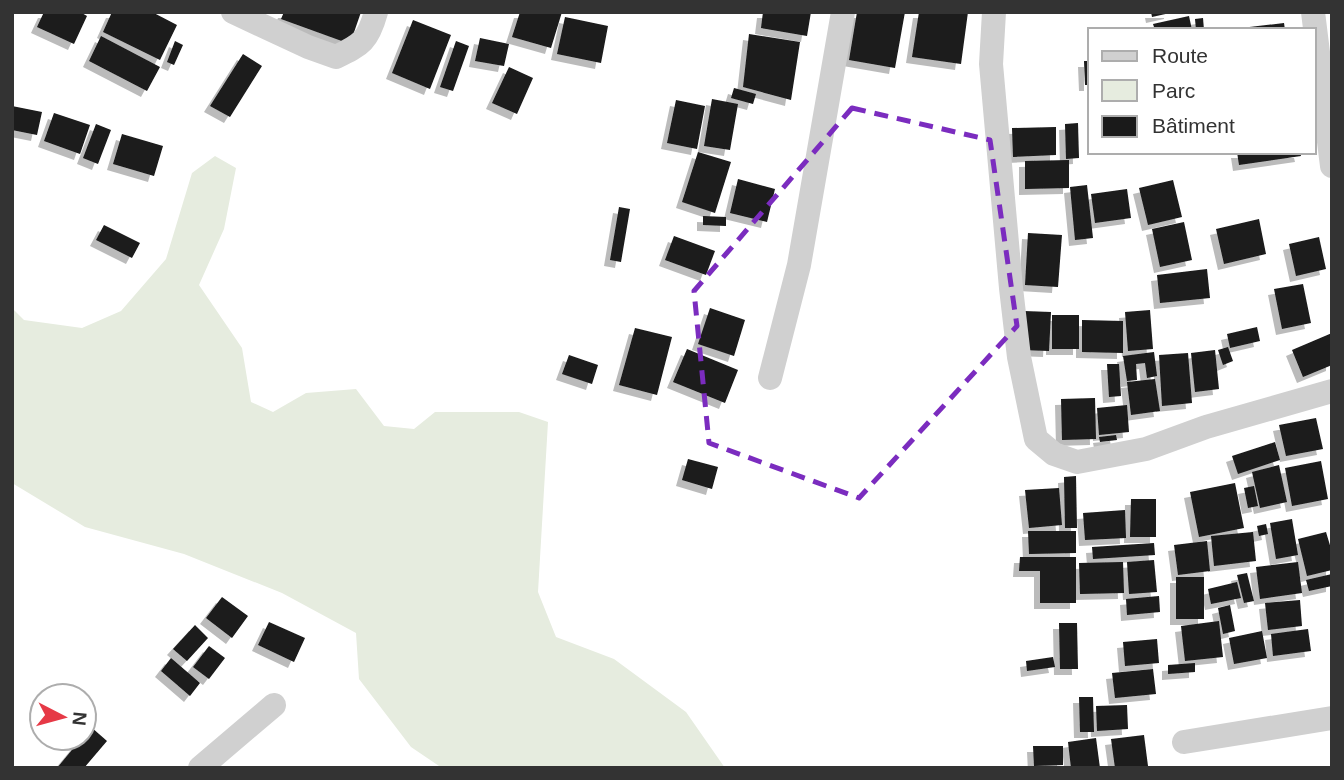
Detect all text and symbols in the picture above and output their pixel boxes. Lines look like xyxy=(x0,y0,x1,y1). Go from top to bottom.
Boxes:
legend xyxy=(1088,28,1316,154)
text: Route xyxy=(1152,44,1208,67)
text: Parc xyxy=(1152,79,1195,102)
text: Bâtiment xyxy=(1152,114,1235,137)
north arrow xyxy=(28,682,98,752)
text: N xyxy=(68,711,91,727)

